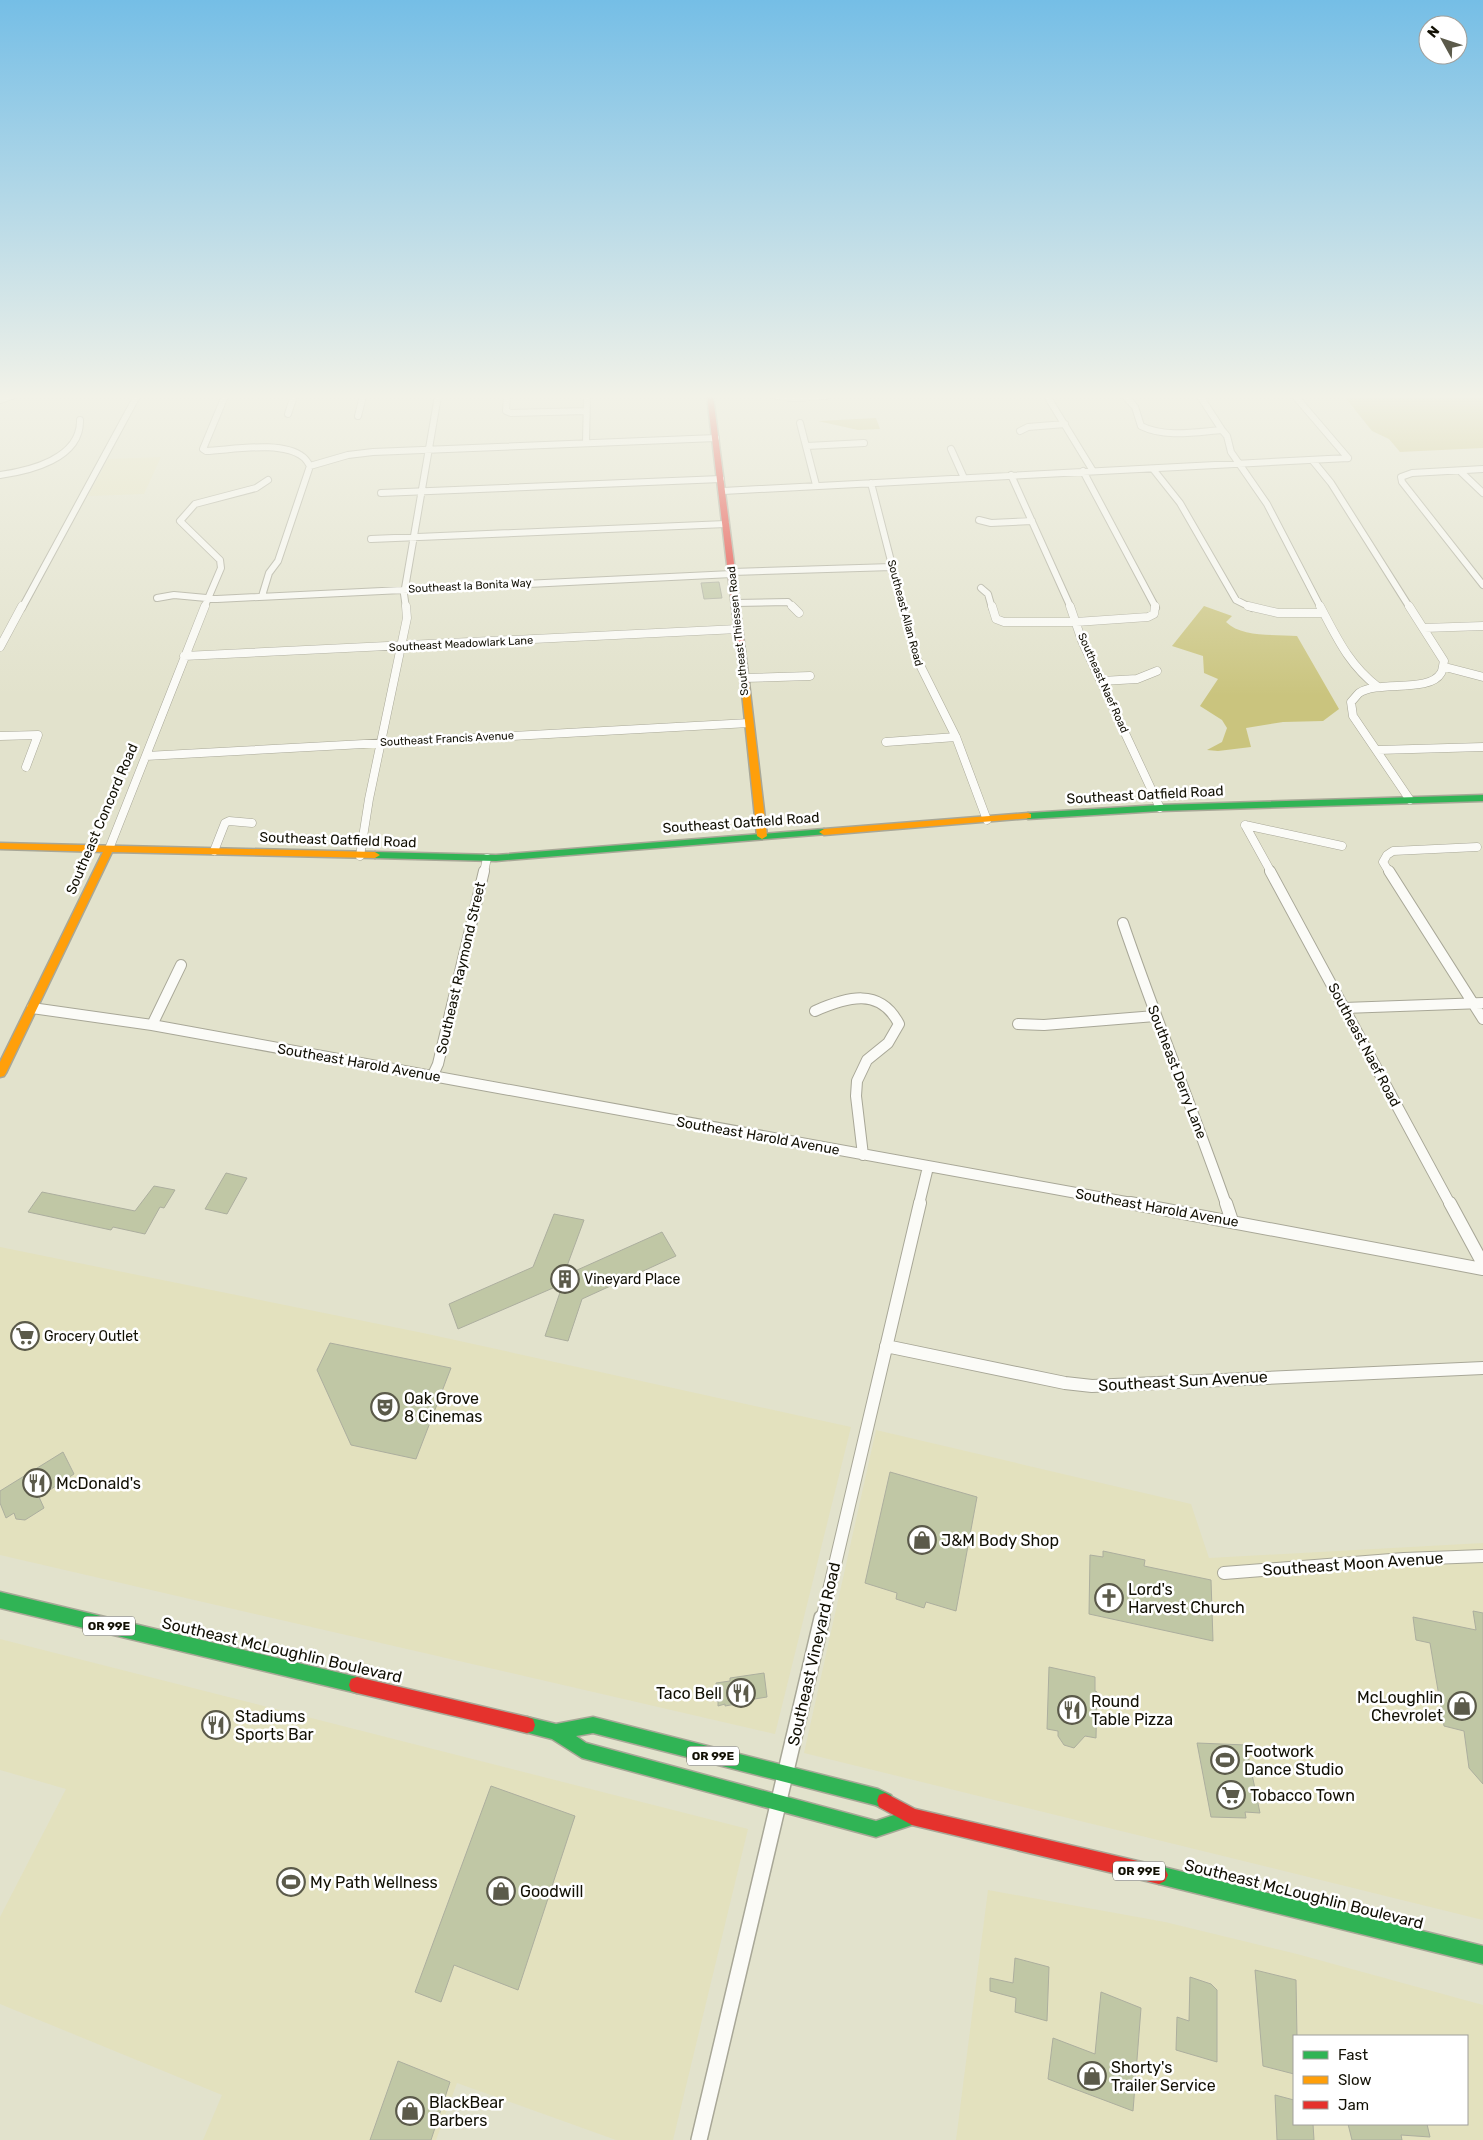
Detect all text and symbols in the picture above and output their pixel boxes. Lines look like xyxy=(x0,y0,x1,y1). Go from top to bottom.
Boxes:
north arrow xyxy=(1418,15,1468,65)
text: N xyxy=(1424,23,1443,41)
street label: Southeast Allan Road xyxy=(885,558,925,668)
street label: Southeast Thiessen Road xyxy=(725,566,751,696)
street label: Southeast la Bonita Way xyxy=(408,576,532,596)
street label: Southeast Naef Road xyxy=(1075,631,1131,735)
street label: Southeast Meadowlark Lane xyxy=(389,634,533,654)
street label: Southeast Francis Avenue xyxy=(380,729,514,749)
street label: Southeast Concord Road xyxy=(62,741,142,897)
street label: Southeast Oatfield Road xyxy=(1066,782,1224,808)
street label: Southeast Oatfield Road xyxy=(662,809,820,837)
street label: Southeast Oatfield Road xyxy=(259,829,417,851)
street label: Southeast Raymond Street xyxy=(433,880,489,1056)
street label: Southeast Naef Road xyxy=(1324,980,1404,1110)
street label: Southeast Derry Lane xyxy=(1144,1003,1210,1141)
street label: Southeast Harold Avenue xyxy=(276,1040,442,1086)
street label: Southeast Harold Avenue xyxy=(675,1113,841,1159)
street label: Southeast Harold Avenue xyxy=(1074,1185,1240,1231)
building icon: Vineyard Place xyxy=(550,1264,580,1294)
place label: Vineyard Place xyxy=(584,1271,681,1288)
supermarket icon: Grocery Outlet xyxy=(10,1321,40,1351)
place label: Grocery Outlet xyxy=(44,1328,139,1345)
street label: Southeast Sun Avenue xyxy=(1098,1367,1268,1395)
place label: Oak Grove 8 Cinemas xyxy=(404,1389,483,1426)
theatre icon: Oak Grove 8 Cinemas xyxy=(370,1392,400,1422)
restaurant icon: McDonald's xyxy=(22,1468,52,1498)
place label: McDonald's xyxy=(56,1474,141,1493)
shop icon: J&M Body Shop xyxy=(907,1525,937,1555)
place label: J&M Body Shop xyxy=(941,1531,1059,1550)
street label: Southeast Moon Avenue xyxy=(1262,1548,1444,1580)
street label: Southeast Vineyard Road xyxy=(784,1560,844,1748)
place label: Lord's Harvest Church xyxy=(1128,1580,1245,1617)
church icon: Lord's Harvest Church xyxy=(1094,1583,1124,1613)
street label: Southeast McLoughlin Boulevard xyxy=(160,1613,404,1687)
road number: OR 99E xyxy=(83,1616,135,1635)
restaurant icon: Taco Bell xyxy=(726,1678,756,1708)
place label: Taco Bell xyxy=(656,1684,722,1703)
place label: McLoughlin Chevrolet xyxy=(1357,1688,1443,1725)
shop icon: McLoughlin Chevrolet xyxy=(1447,1691,1477,1721)
place label: Round Table Pizza xyxy=(1091,1692,1173,1729)
restaurant icon: Round Table Pizza xyxy=(1057,1695,1087,1725)
place label: Stadiums Sports Bar xyxy=(235,1707,314,1744)
restaurant icon: Stadiums Sports Bar xyxy=(201,1710,231,1740)
place label: Footwork Dance Studio xyxy=(1244,1742,1344,1779)
sports icon: Footwork Dance Studio xyxy=(1210,1745,1240,1775)
road number: OR 99E xyxy=(687,1746,739,1765)
supermarket icon: Tobacco Town xyxy=(1216,1780,1246,1810)
place label: Tobacco Town xyxy=(1250,1786,1355,1805)
street label: Southeast McLoughlin Boulevard xyxy=(1183,1855,1425,1933)
road number: OR 99E xyxy=(1113,1862,1165,1880)
sports icon: My Path Wellness xyxy=(276,1867,306,1897)
place label: My Path Wellness xyxy=(310,1873,438,1892)
shop icon: Goodwill xyxy=(486,1876,516,1906)
place label: Goodwill xyxy=(520,1882,583,1901)
legend xyxy=(1293,2035,1468,2125)
text: Fast xyxy=(1338,2046,1368,2064)
place label: Shorty's Trailer Service xyxy=(1111,2058,1216,2095)
shop icon: Shorty's Trailer Service xyxy=(1077,2061,1107,2091)
text: Slow xyxy=(1338,2071,1371,2089)
place label: BlackBear Barbers xyxy=(429,2093,504,2130)
shop icon: BlackBear Barbers xyxy=(395,2096,425,2126)
text: Jam xyxy=(1338,2096,1369,2114)

